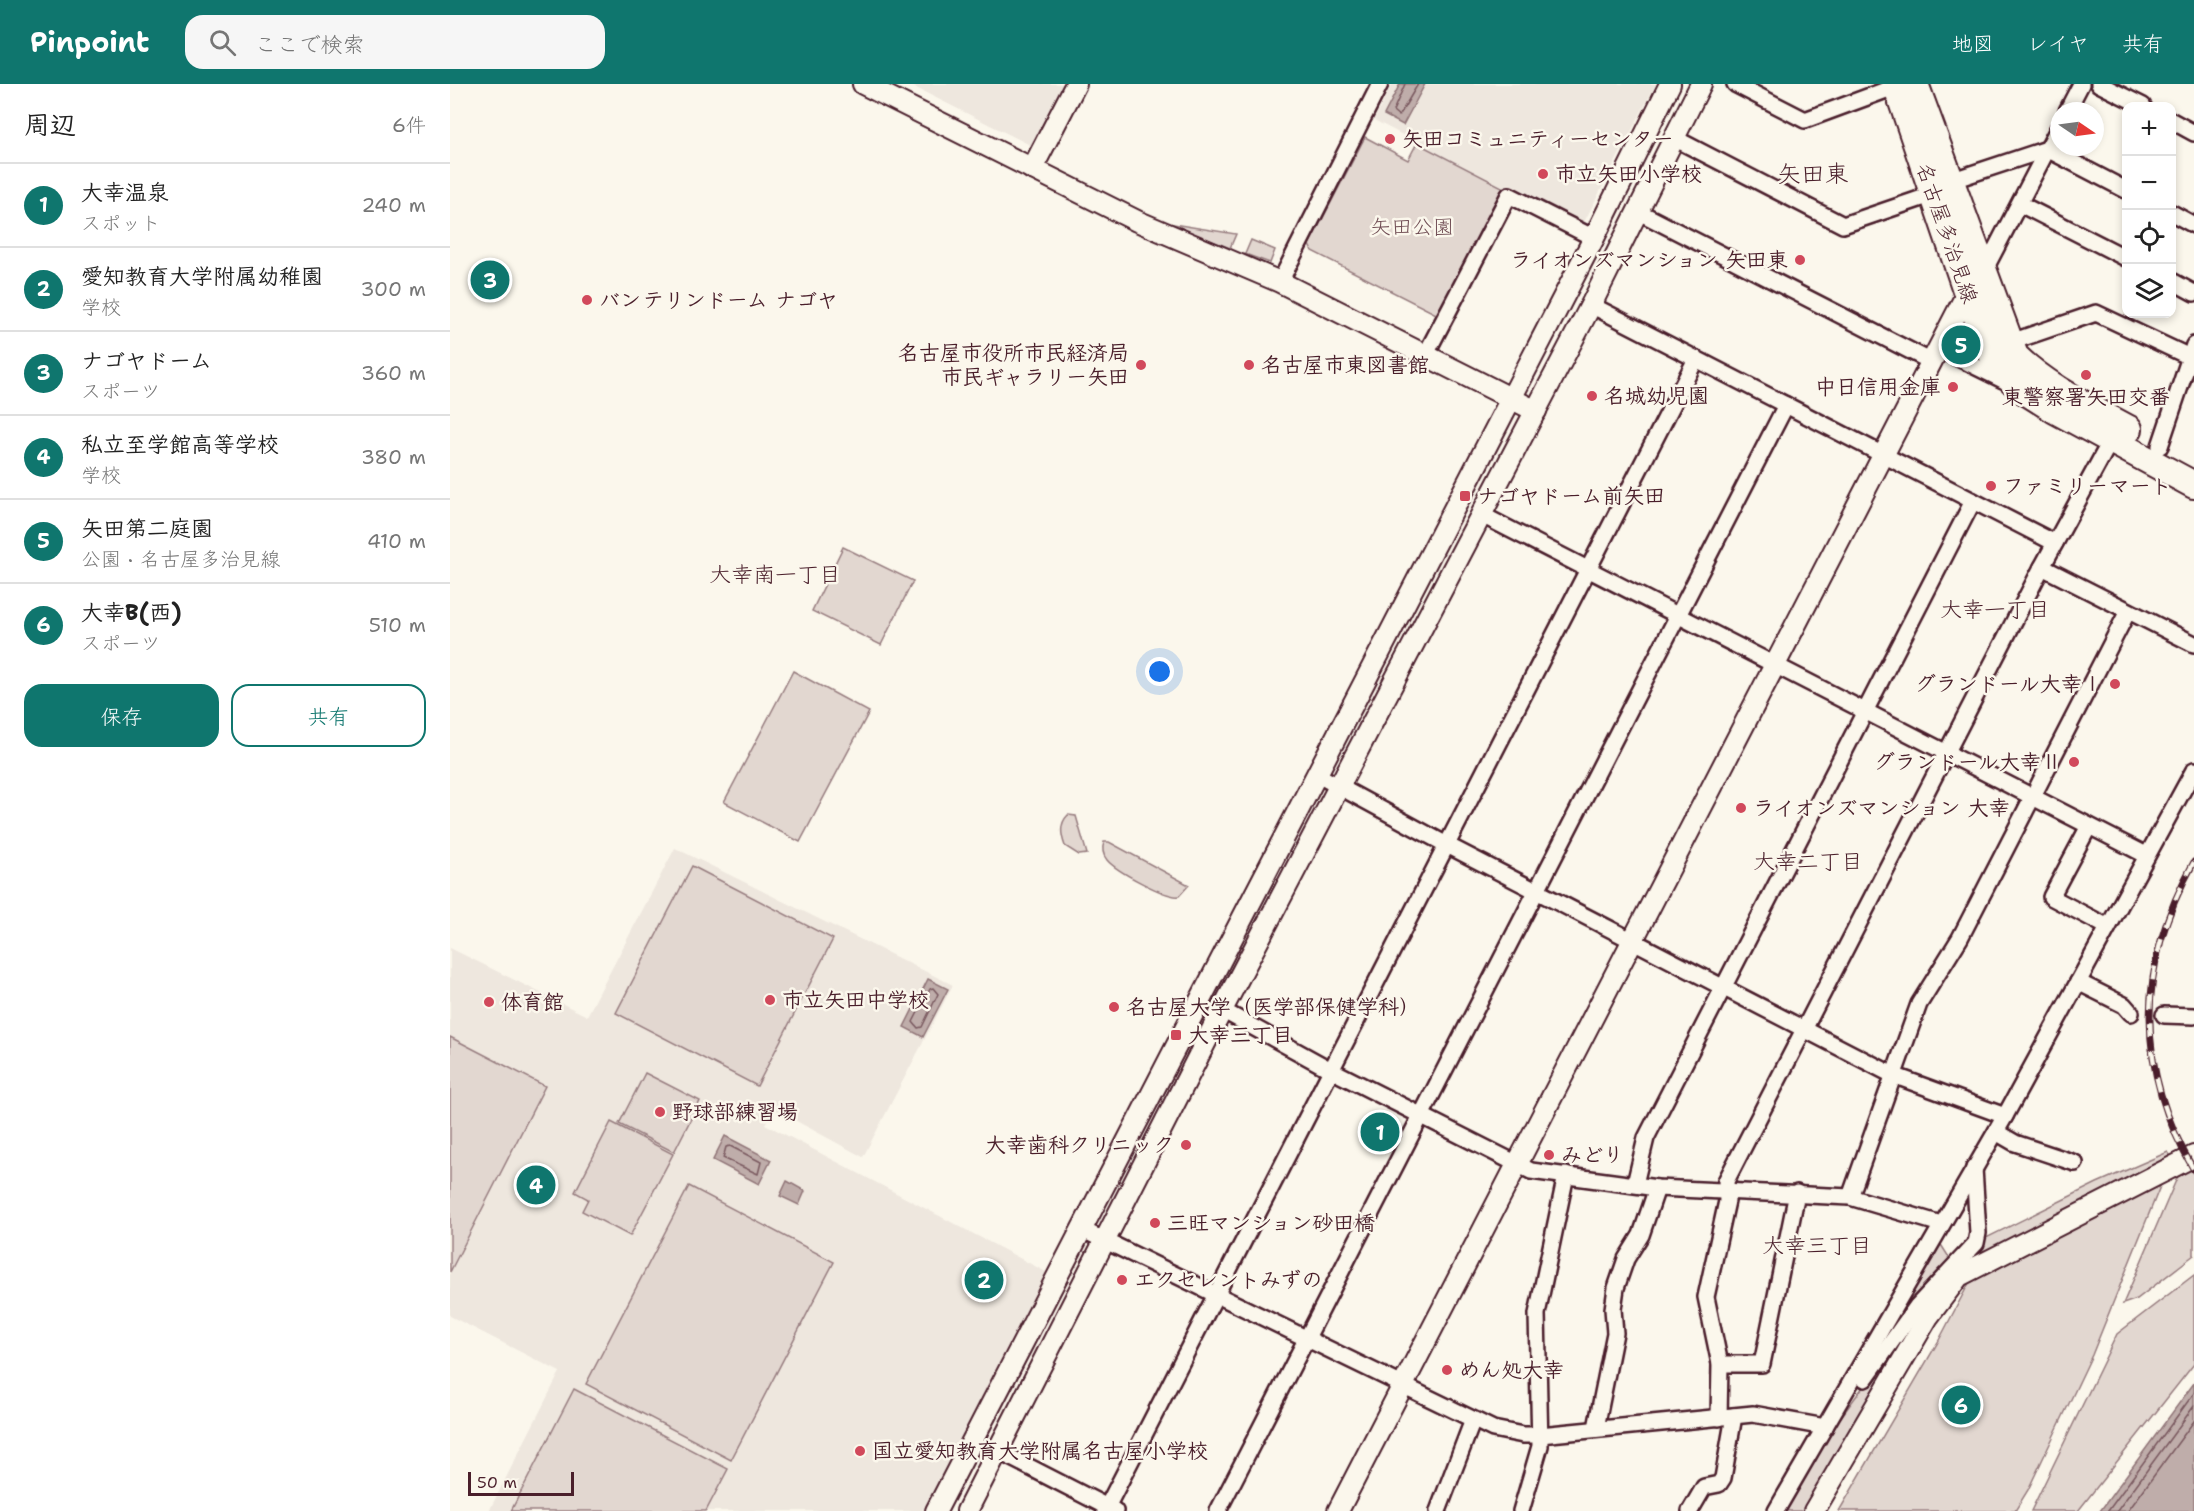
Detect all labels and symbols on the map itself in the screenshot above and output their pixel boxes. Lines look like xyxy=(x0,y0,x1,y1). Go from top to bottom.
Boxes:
north arrow xyxy=(2050,102,2104,156)
place label: 矢田コミュニティーセンター xyxy=(1402,125,1674,153)
marker: 矢田コミュニティーセンター xyxy=(1383,132,1397,146)
district label: 矢田東 xyxy=(1777,158,1849,190)
street label: 名古屋多治見線 xyxy=(1910,159,1984,307)
place label: 市立矢田小学校 xyxy=(1555,160,1702,188)
marker: 市立矢田小学校 xyxy=(1536,167,1550,181)
park label: 矢田公園 xyxy=(1370,213,1454,241)
place label: ライオンズマンション 矢田東 xyxy=(1510,246,1788,274)
marker: ライオンズマンション 矢田東 xyxy=(1793,253,1807,267)
pin: 3 xyxy=(470,258,510,302)
place label: バンテリンドーム ナゴヤ xyxy=(599,286,838,314)
marker: バンテリンドーム ナゴヤ xyxy=(580,293,594,307)
pin: 5 xyxy=(1942,322,1980,368)
place label: 名古屋市役所市民経済局 市民ギャラリー矢田 xyxy=(898,339,1129,391)
place label: 名古屋市東図書館 xyxy=(1261,351,1429,379)
marker: 名古屋市役所市民経済局 市民ギャラリー矢田 xyxy=(1134,358,1148,372)
marker: 名古屋市東図書館 xyxy=(1242,358,1256,372)
marker: 東警察署矢田交番 xyxy=(2079,368,2093,382)
place label: 中日信用金庫 xyxy=(1815,373,1941,401)
marker: 中日信用金庫 xyxy=(1946,380,1960,394)
place label: 名城幼児園 xyxy=(1604,382,1709,410)
place label: 東警察署矢田交番 xyxy=(2002,383,2170,411)
marker: 名城幼児園 xyxy=(1585,389,1599,403)
place label: ファミリーマート xyxy=(2003,472,2172,500)
marker: ファミリーマート xyxy=(1984,479,1998,493)
place label: ナゴヤドーム前矢田 xyxy=(1477,482,1665,510)
marker: ナゴヤドーム前矢田 xyxy=(1458,489,1472,503)
district label: 大幸南一丁目 xyxy=(709,560,841,589)
district label: 大幸一丁目 xyxy=(1940,595,2050,624)
your location xyxy=(1145,657,1174,686)
place label: グランドール大幸Ⅰ xyxy=(1915,670,2103,698)
marker: グランドール大幸Ⅰ xyxy=(2108,677,2122,691)
place label: グランドール大幸Ⅱ xyxy=(1874,748,2062,776)
marker: グランドール大幸Ⅱ xyxy=(2067,755,2081,769)
place label: ライオンズマンション 大幸 xyxy=(1753,794,2010,822)
marker: ライオンズマンション 大幸 xyxy=(1734,801,1748,815)
district label: 大幸二丁目 xyxy=(1753,847,1863,876)
place label: 市立矢田中学校 xyxy=(782,986,929,1014)
place label: 体育館 xyxy=(501,988,564,1016)
marker: 市立矢田中学校 xyxy=(763,993,777,1007)
place label: 名古屋大学（医学部保健学科） xyxy=(1126,993,1420,1021)
marker: 体育館 xyxy=(482,995,496,1009)
marker: 名古屋大学（医学部保健学科） xyxy=(1107,1000,1121,1014)
place label: 大幸三丁目 xyxy=(1188,1021,1293,1049)
marker: 大幸三丁目 xyxy=(1169,1028,1183,1042)
place label: 野球部練習場 xyxy=(672,1098,798,1126)
marker: 野球部練習場 xyxy=(653,1105,667,1119)
pin: 1 xyxy=(1360,1110,1400,1154)
place label: 大幸歯科クリニック xyxy=(985,1131,1174,1159)
marker: 大幸歯科クリニック xyxy=(1179,1138,1193,1152)
place label: みどり xyxy=(1561,1141,1624,1169)
marker: みどり xyxy=(1542,1148,1556,1162)
pin: 4 xyxy=(516,1162,556,1208)
place label: 三旺マンション砂田橋 xyxy=(1167,1209,1375,1237)
marker: 三旺マンション砂田橋 xyxy=(1148,1216,1162,1230)
district label: 大幸三丁目 xyxy=(1762,1231,1872,1260)
pin: 2 xyxy=(964,1258,1004,1302)
place label: エクセレントみずの xyxy=(1134,1266,1323,1294)
marker: エクセレントみずの xyxy=(1115,1273,1129,1287)
place label: めん処大幸 xyxy=(1459,1356,1564,1384)
marker: めん処大幸 xyxy=(1440,1363,1454,1377)
pin: 6 xyxy=(1942,1382,1980,1428)
place label: 国立愛知教育大学附属名古屋小学校 xyxy=(872,1437,1208,1465)
marker: 国立愛知教育大学附属名古屋小学校 xyxy=(853,1444,867,1458)
scale bar xyxy=(468,1469,574,1496)

